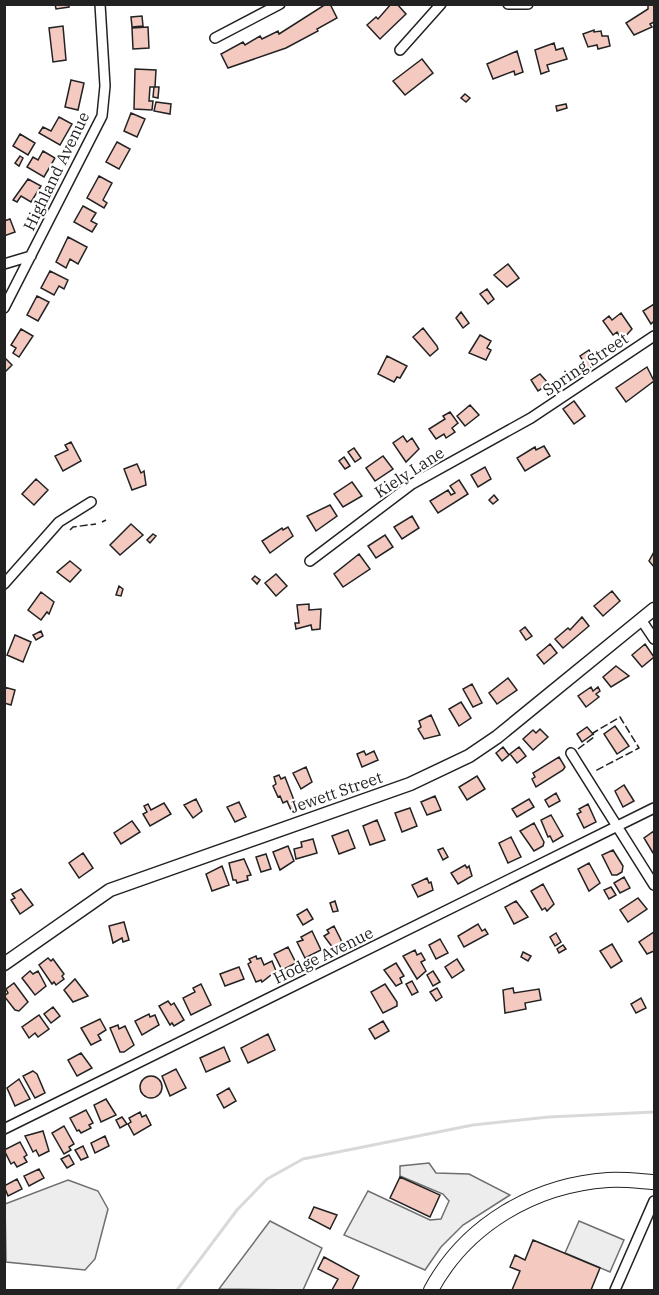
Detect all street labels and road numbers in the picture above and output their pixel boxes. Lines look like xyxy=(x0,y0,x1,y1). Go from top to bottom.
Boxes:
street label: Highland Avenue xyxy=(19,108,93,234)
street label: Spring Street xyxy=(538,328,632,400)
street label: Kiely Lane xyxy=(370,442,448,502)
street label: Jewett Street xyxy=(287,767,385,817)
street label: Hodge Avenue xyxy=(270,922,376,988)

